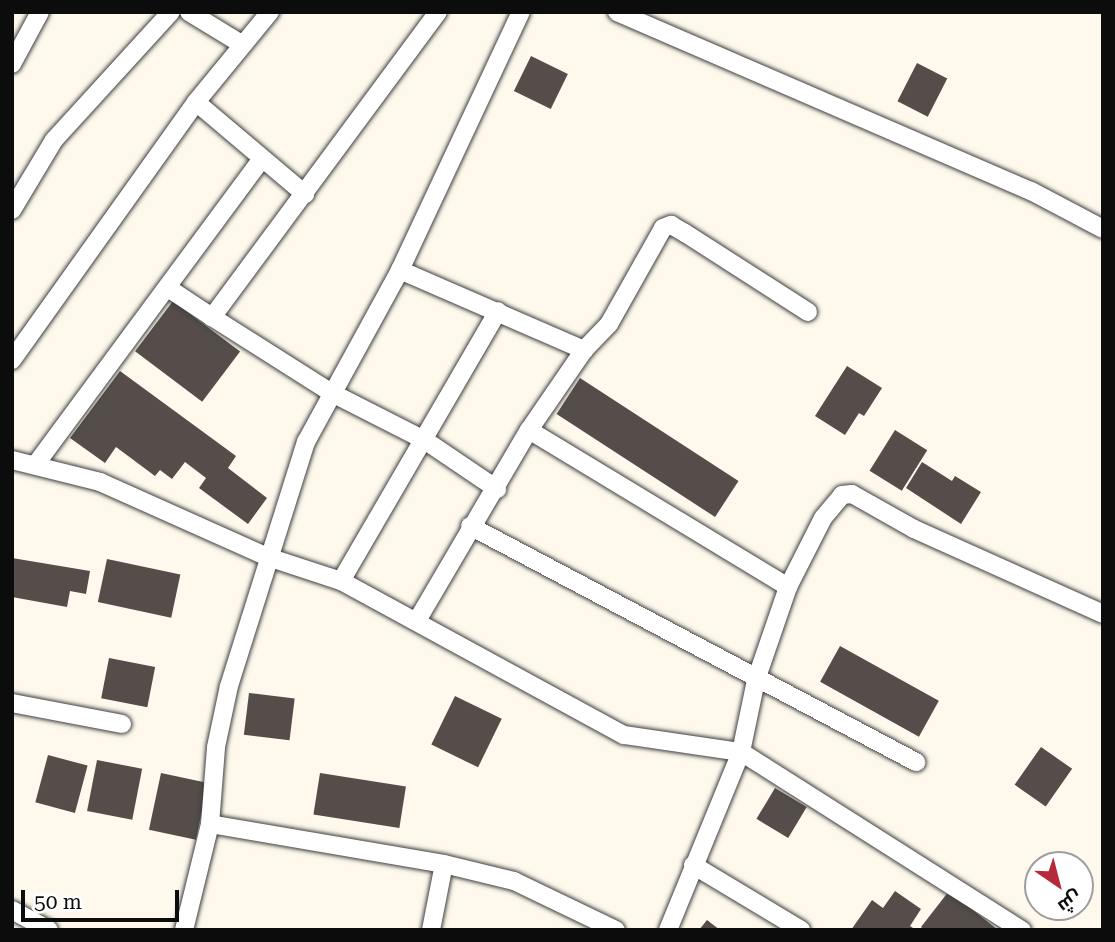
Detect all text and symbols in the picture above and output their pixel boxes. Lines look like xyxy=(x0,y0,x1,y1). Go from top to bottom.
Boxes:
north arrow xyxy=(1024,851,1094,921)
scale bar xyxy=(24,876,182,920)
text: ش xyxy=(1054,886,1087,918)
text: 50 m xyxy=(34,890,82,914)

